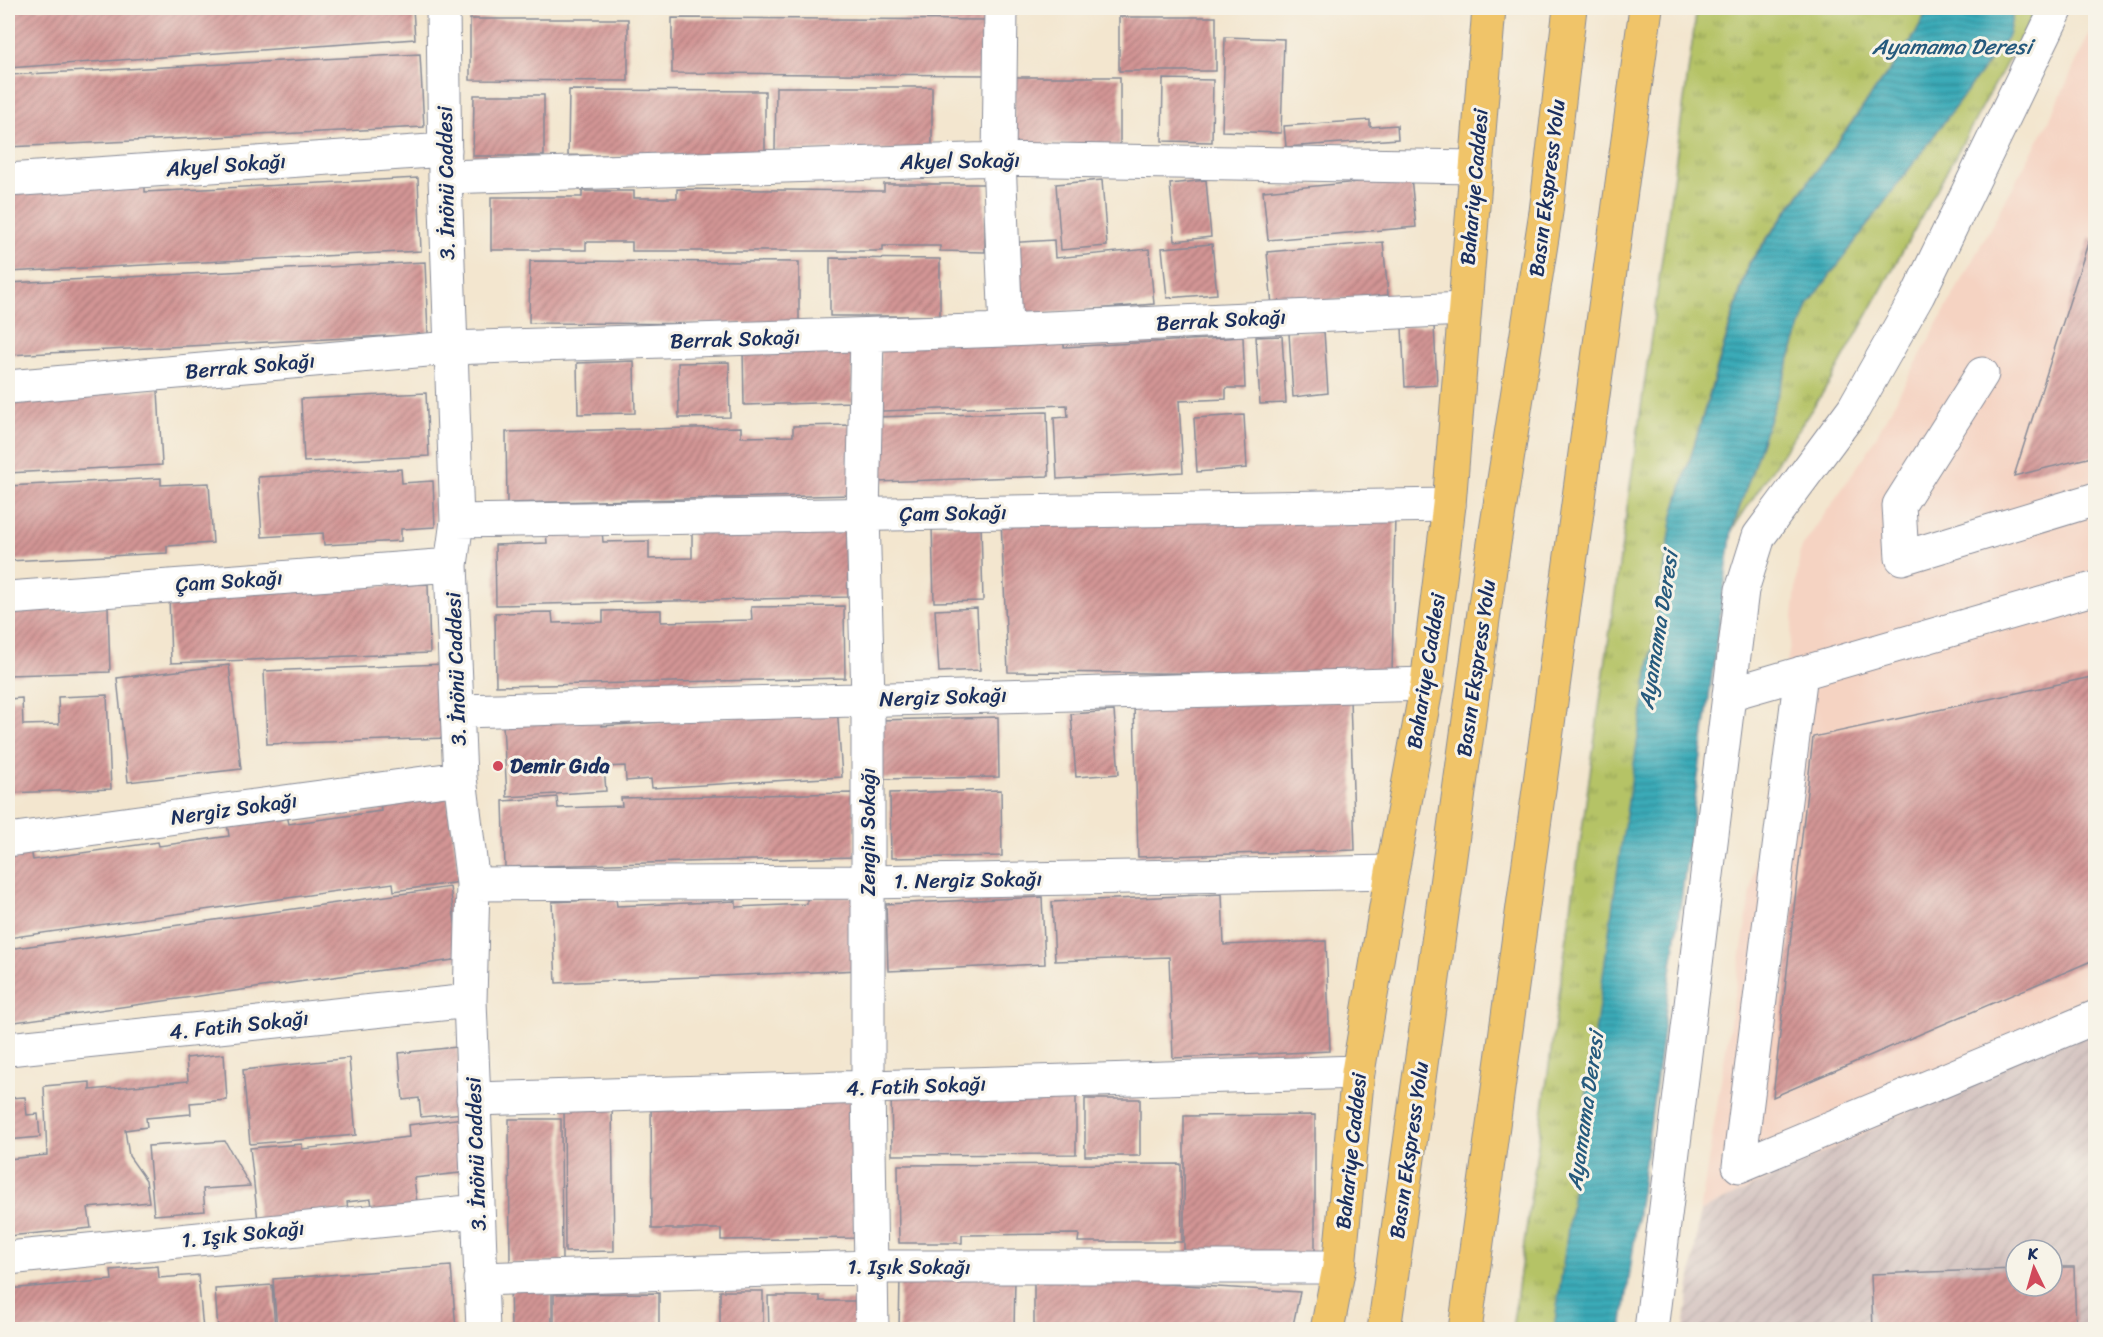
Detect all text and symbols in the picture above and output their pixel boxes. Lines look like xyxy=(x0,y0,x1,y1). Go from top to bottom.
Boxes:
water label: Ayamama Deresi xyxy=(1871,27,2036,66)
street label: Basın Ekspress Yolu xyxy=(1517,97,1577,279)
street label: 3. İnönü Caddesi xyxy=(426,105,466,260)
street label: Bahariye Caddesi xyxy=(1448,106,1500,267)
street label: Akyel Sokağı xyxy=(899,141,1021,181)
street label: Akyel Sokağı xyxy=(164,142,287,188)
street label: Berrak Sokağı xyxy=(1155,298,1287,342)
street label: Berrak Sokağı xyxy=(669,318,801,360)
street label: Berrak Sokağı xyxy=(184,341,317,391)
street label: Çam Sokağı xyxy=(899,493,1007,533)
water label: Ayamama Deresi xyxy=(1626,544,1690,713)
street label: Çam Sokağı xyxy=(174,558,284,604)
street label: Basın Ekspress Yolu xyxy=(1445,577,1507,759)
street label: Bahariye Caddesi xyxy=(1395,589,1457,752)
street label: 3. İnönü Caddesi xyxy=(434,590,478,746)
street label: Nergiz Sokağı xyxy=(879,676,1008,718)
place label: Demir Gıda xyxy=(510,747,610,785)
marker: Demir Gıda xyxy=(491,759,505,773)
street label: Zengin Sokağı xyxy=(849,768,887,896)
street label: Nergiz Sokağı xyxy=(168,781,300,837)
street label: 1. Nergiz Sokağı xyxy=(894,860,1043,900)
street label: 4. Fatih Sokağı xyxy=(167,999,311,1051)
water label: Ayamama Deresi xyxy=(1554,1025,1616,1194)
street label: Basın Ekspress Yolu xyxy=(1378,1059,1440,1241)
street label: 4. Fatih Sokağı xyxy=(845,1065,987,1107)
street label: Bahariye Caddesi xyxy=(1324,1070,1378,1231)
street label: 3. İnönü Caddesi xyxy=(454,1075,498,1231)
street label: 1. Işık Sokağı xyxy=(180,1209,306,1259)
north arrow xyxy=(2004,1238,2064,1298)
text: K xyxy=(2026,1239,2040,1269)
street label: 1. Işık Sokağı xyxy=(847,1248,971,1286)

